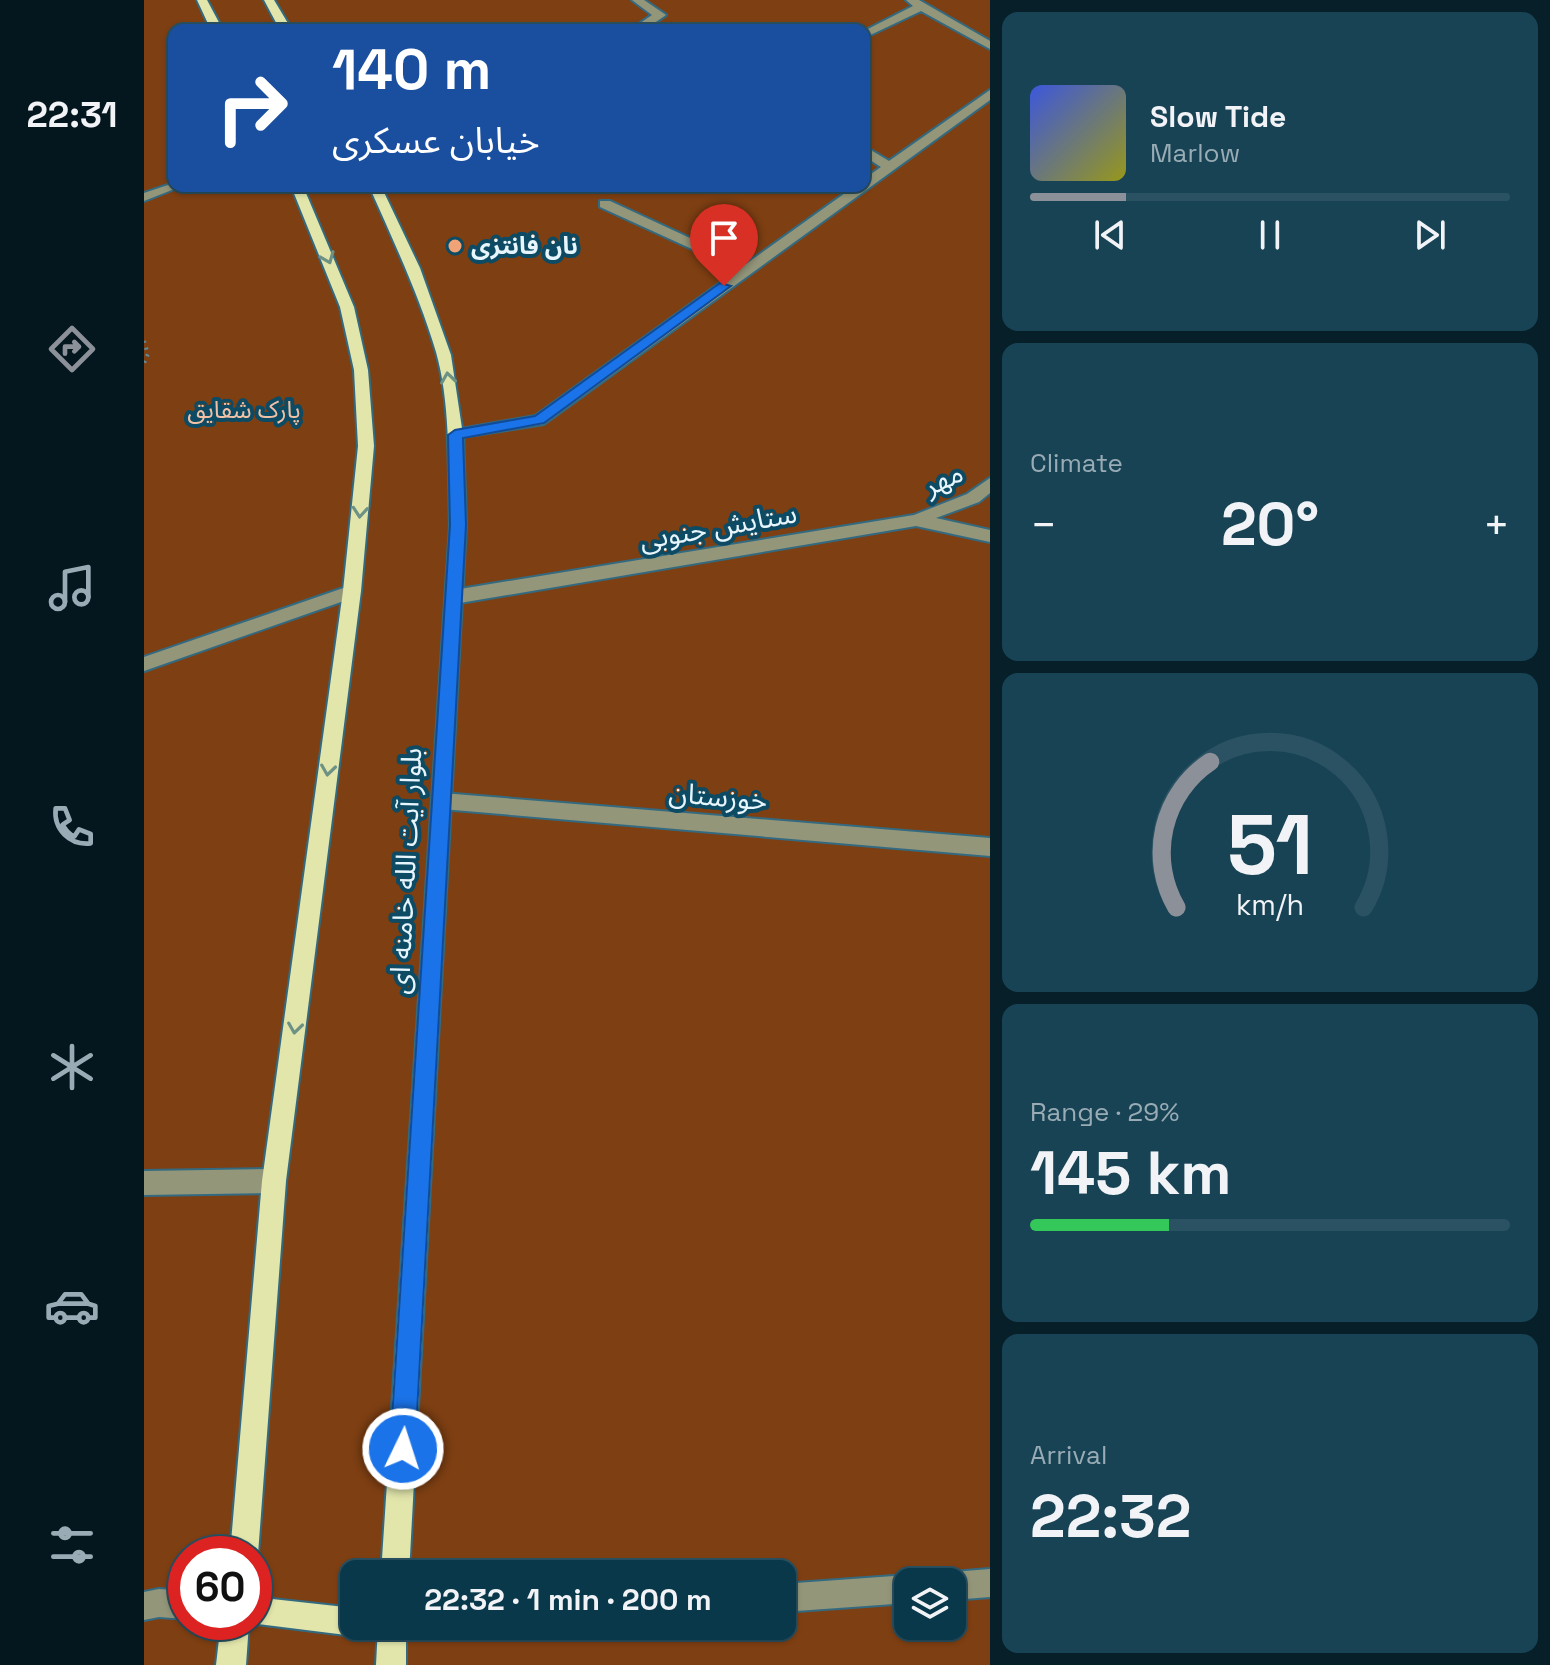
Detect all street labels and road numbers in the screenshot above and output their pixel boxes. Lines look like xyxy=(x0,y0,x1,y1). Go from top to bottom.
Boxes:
street label: مهر xyxy=(916,454,969,504)
street label: ستایش جنوبی xyxy=(637,494,799,558)
street label: بلوار آیت الله خامنه ای xyxy=(381,747,429,995)
street label: خوزستان xyxy=(667,774,769,818)

